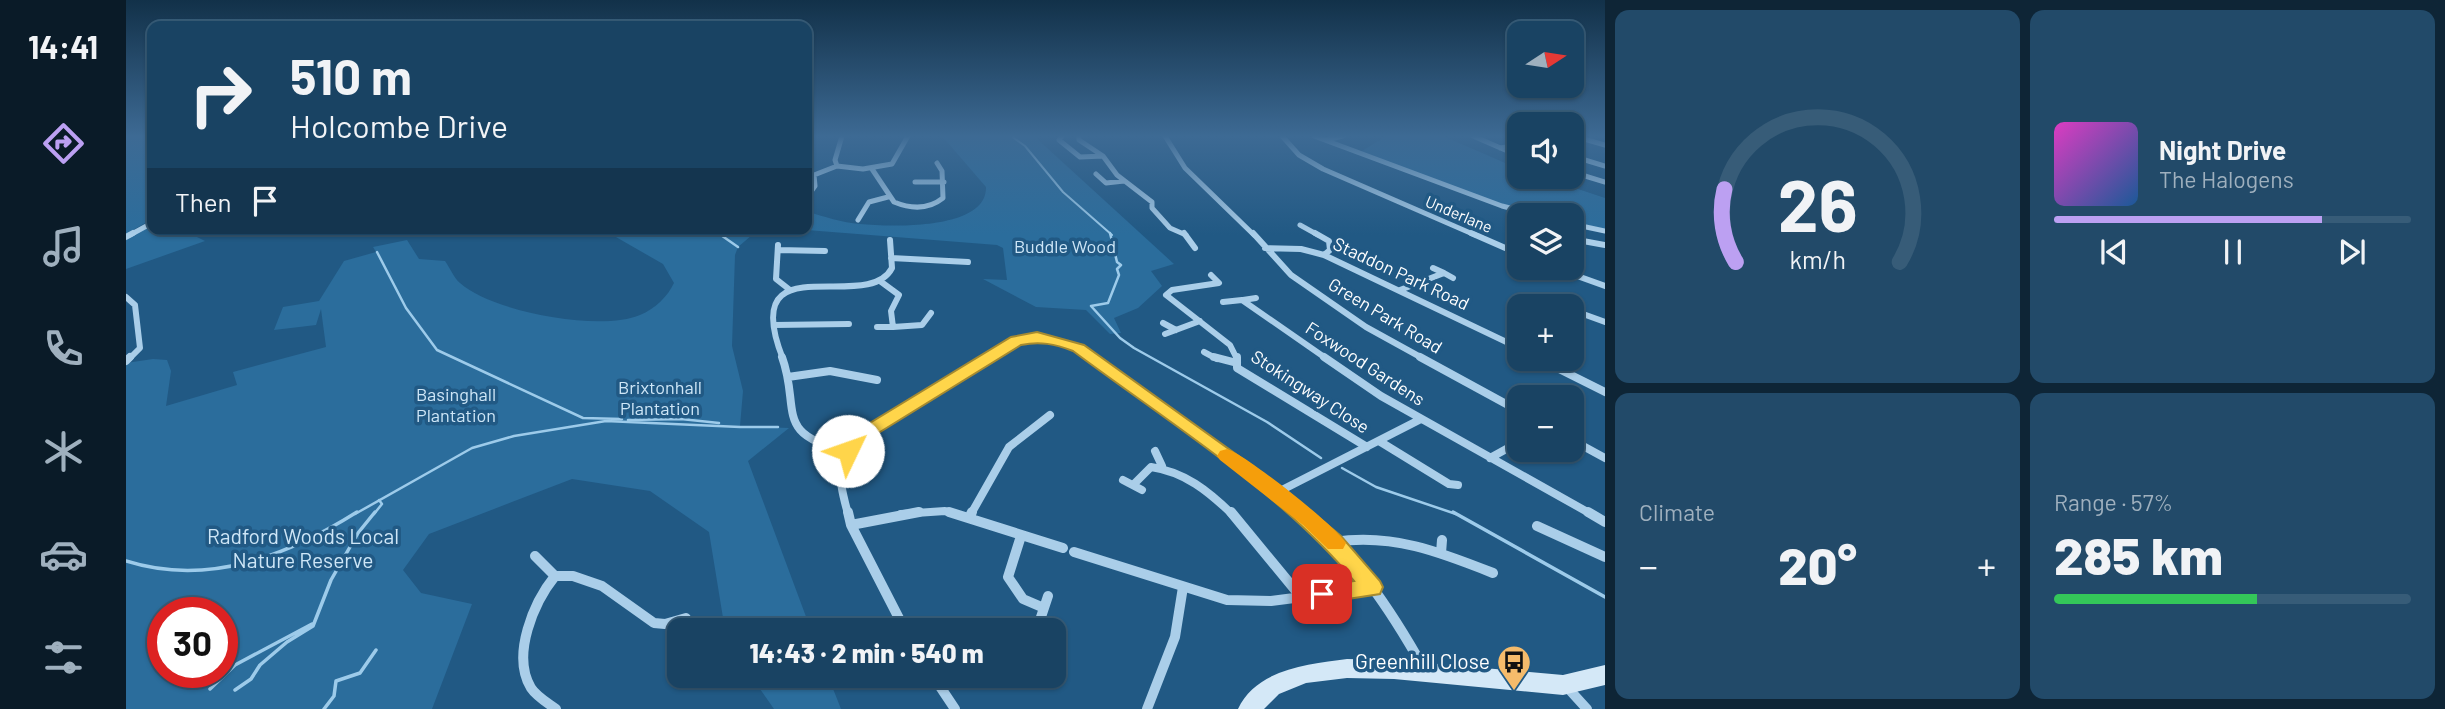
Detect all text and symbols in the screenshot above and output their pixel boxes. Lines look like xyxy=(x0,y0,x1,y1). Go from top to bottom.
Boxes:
north arrow xyxy=(1507,21,1584,98)
map controls xyxy=(1507,21,1584,462)
text: 14:41 xyxy=(28,27,98,65)
text: 510 m xyxy=(290,46,412,105)
icon: right xyxy=(175,49,266,140)
text: Holcombe Drive xyxy=(290,106,508,144)
button: sound xyxy=(1507,112,1584,189)
icon: directions xyxy=(39,119,88,168)
text: Night Drive xyxy=(2159,134,2286,165)
text: 26 xyxy=(1778,160,1857,248)
text: The Halogens xyxy=(2159,165,2294,193)
icon: arrive xyxy=(246,182,284,220)
text: Then xyxy=(175,186,232,217)
street label: Underlane xyxy=(1423,191,1496,236)
button: layers xyxy=(1507,203,1584,280)
icon: music xyxy=(39,222,88,271)
street label: Staddon Park Road xyxy=(1330,232,1473,314)
icon: previous xyxy=(2095,233,2133,271)
icon: pause xyxy=(2214,233,2252,271)
icon: next xyxy=(2333,233,2371,271)
park label: Buddle Wood xyxy=(1014,235,1116,257)
text: km/h xyxy=(1789,244,1846,274)
street label: Green Park Road xyxy=(1325,273,1446,358)
button: + xyxy=(1507,294,1584,371)
street label: Foxwood Gardens xyxy=(1302,316,1429,410)
icon: phone xyxy=(39,324,88,373)
street label: Stokingway Close xyxy=(1247,345,1374,438)
park label: Brixtonhall Plantation xyxy=(618,376,702,419)
park label: Basinghall Plantation xyxy=(416,383,496,426)
button: − xyxy=(1507,385,1584,462)
position arrow xyxy=(811,414,885,488)
icon: climate xyxy=(39,427,88,476)
text: Range · 57% xyxy=(2054,488,2173,516)
text: Climate xyxy=(1639,498,1715,526)
park label: Radford Woods Local Nature Reserve xyxy=(207,523,399,572)
text: 285 km xyxy=(2054,523,2223,585)
icon: car xyxy=(39,530,88,579)
text: 20° xyxy=(1778,533,1857,595)
text: − xyxy=(1639,542,1658,588)
text: + xyxy=(1977,542,1996,588)
pin xyxy=(1292,564,1352,624)
icon: arrive xyxy=(1303,575,1341,613)
speed limit sign: 30 xyxy=(147,597,238,688)
icon: filters xyxy=(39,633,88,682)
text: 14:43 · 2 min · 540 m xyxy=(749,637,984,668)
bus stop icon: Greenhill Close xyxy=(1495,643,1533,692)
place label: Greenhill Close xyxy=(1355,648,1490,673)

